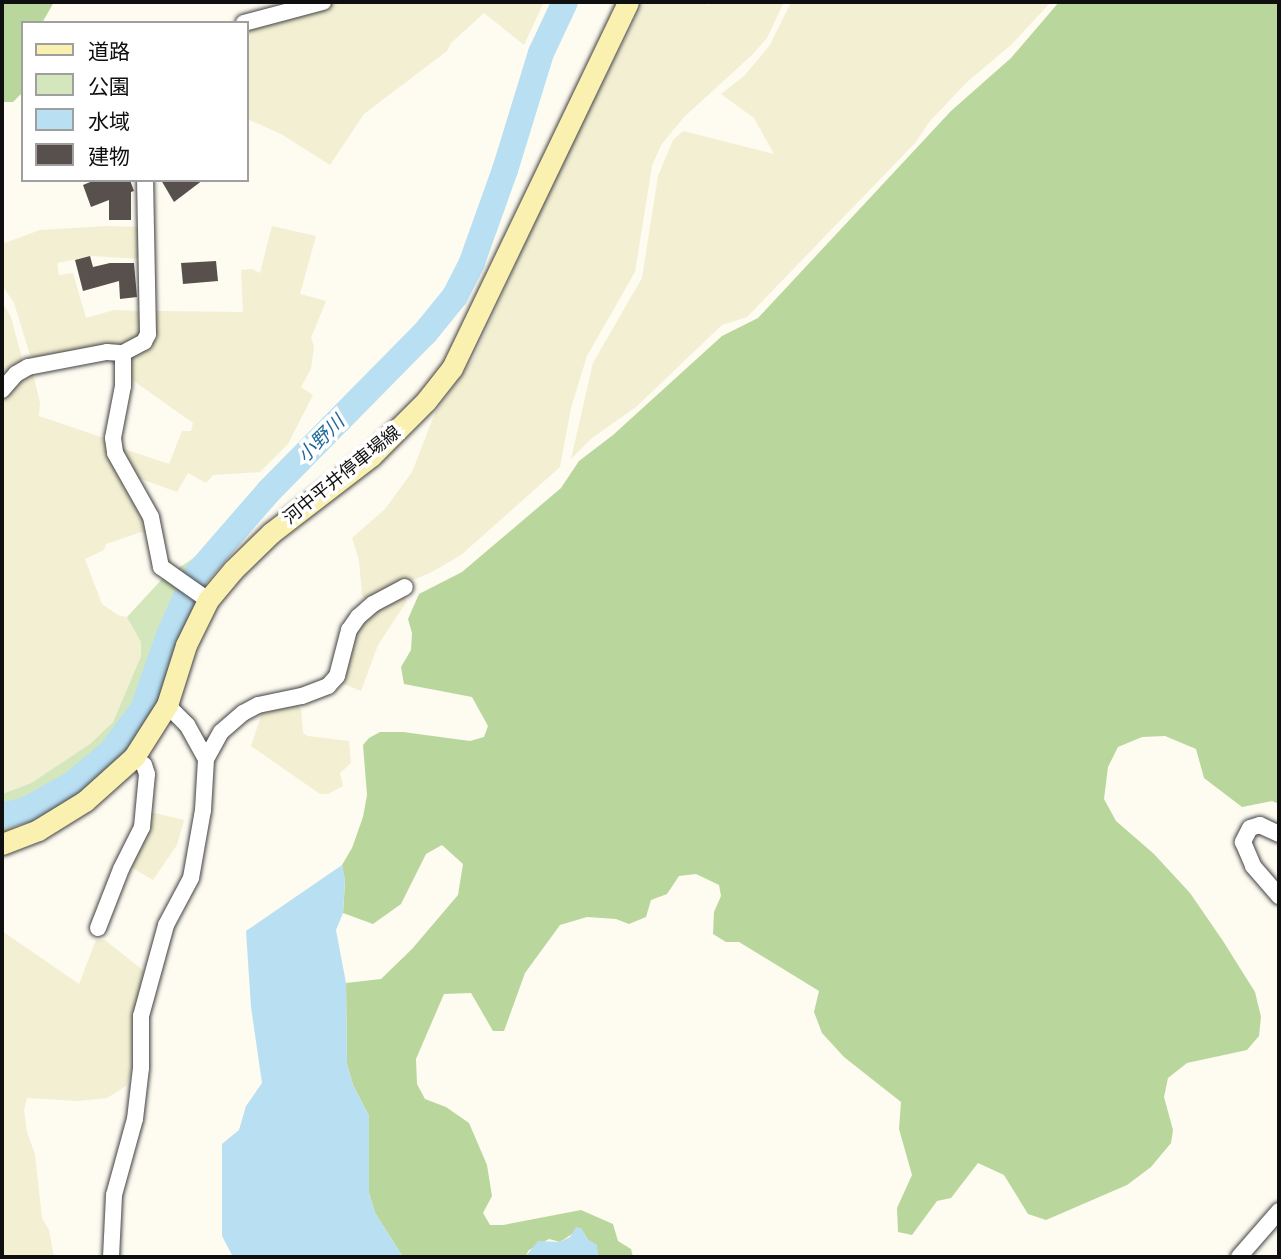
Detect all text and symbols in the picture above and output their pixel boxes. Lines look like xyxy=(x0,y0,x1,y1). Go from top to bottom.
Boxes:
legend xyxy=(21,21,248,182)
text: 道路 xyxy=(88,40,130,64)
text: 公園 xyxy=(88,75,130,99)
text: 水域 xyxy=(88,110,130,134)
text: 建物 xyxy=(88,145,130,169)
water label: 小野川 xyxy=(293,411,349,467)
street label: 河中平井停車場線 xyxy=(279,421,405,529)

